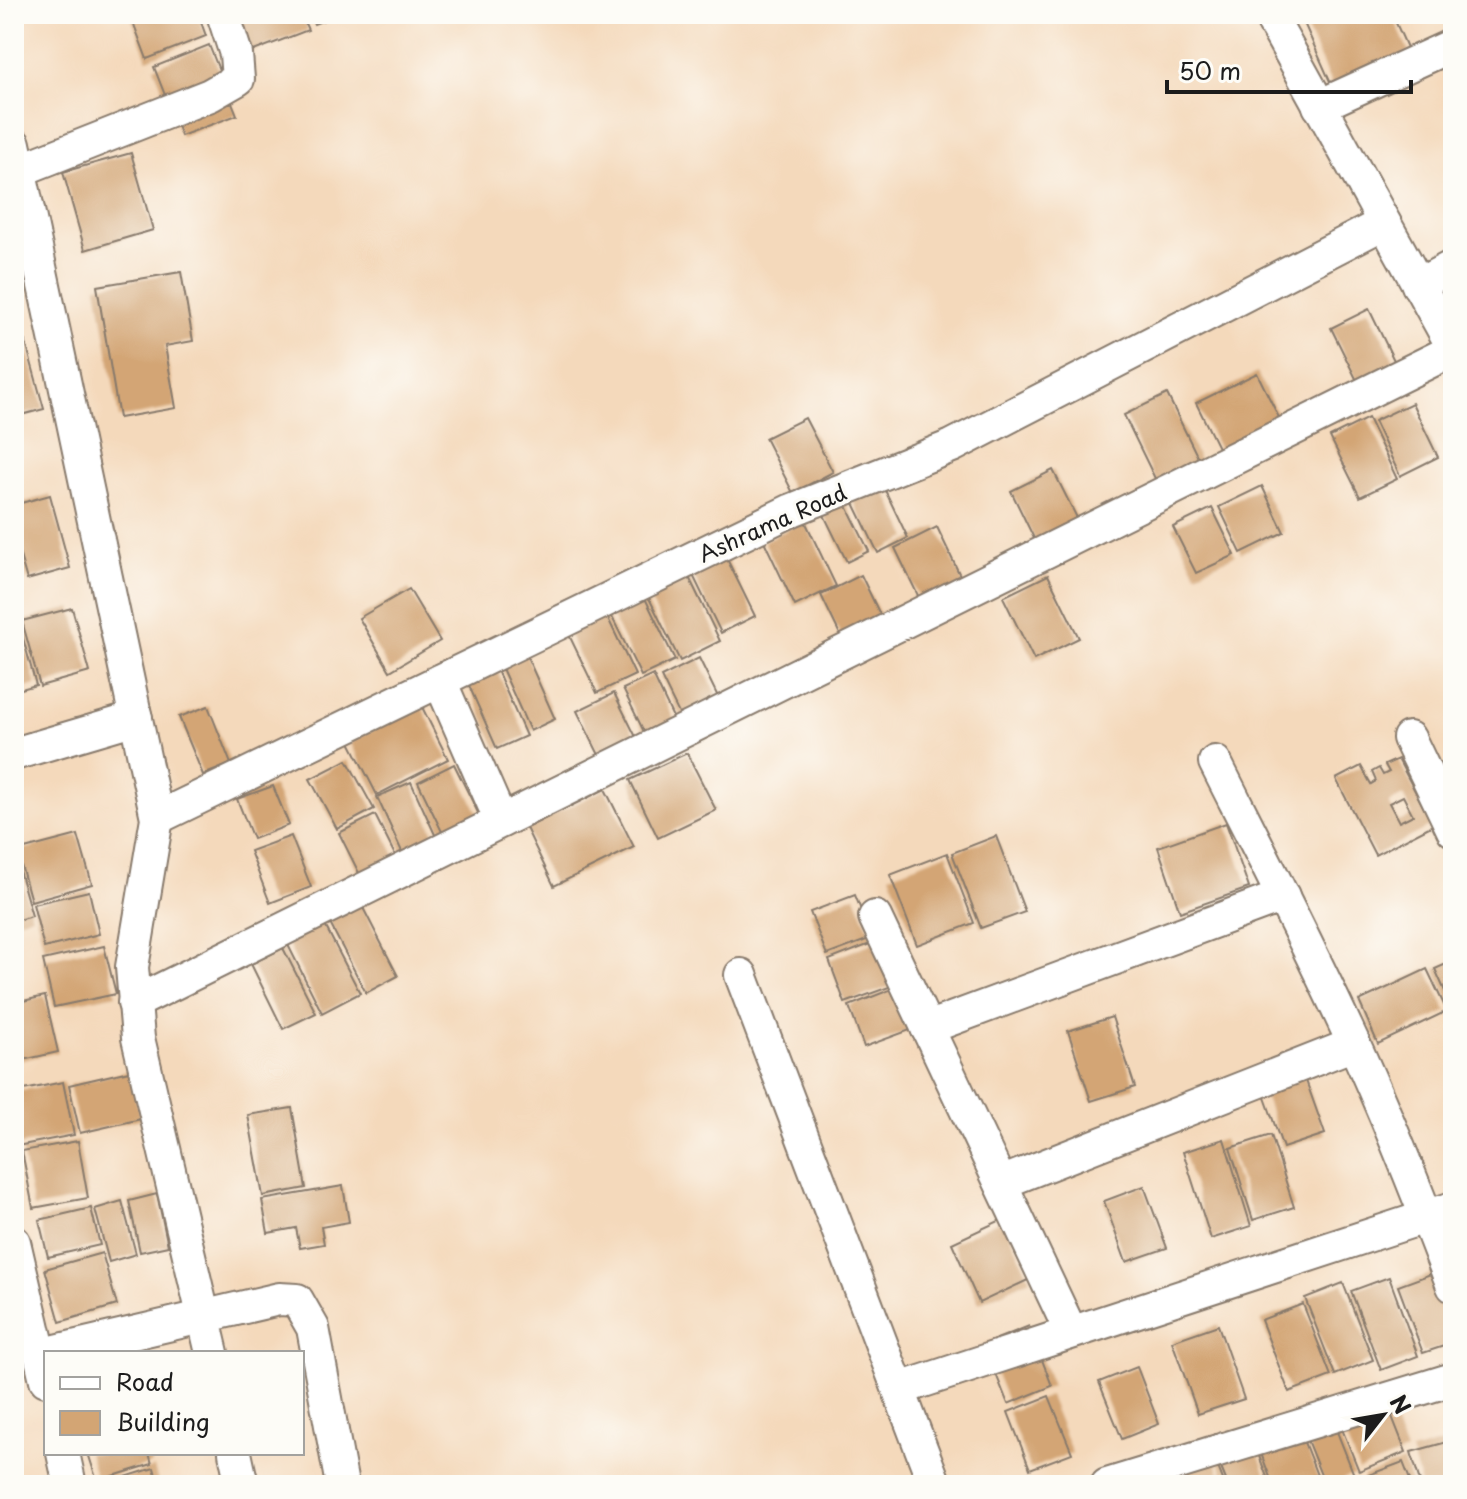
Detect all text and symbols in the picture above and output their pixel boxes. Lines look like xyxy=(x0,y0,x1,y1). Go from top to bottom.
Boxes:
scale bar xyxy=(1167,44,1411,94)
text: 50 m xyxy=(1179,52,1241,88)
street label: Ashrama Road xyxy=(693,475,852,569)
legend xyxy=(44,1351,304,1455)
text: Road xyxy=(116,1363,174,1399)
north arrow xyxy=(1343,1375,1423,1455)
text: N xyxy=(1383,1388,1420,1420)
text: Building xyxy=(116,1403,210,1439)

